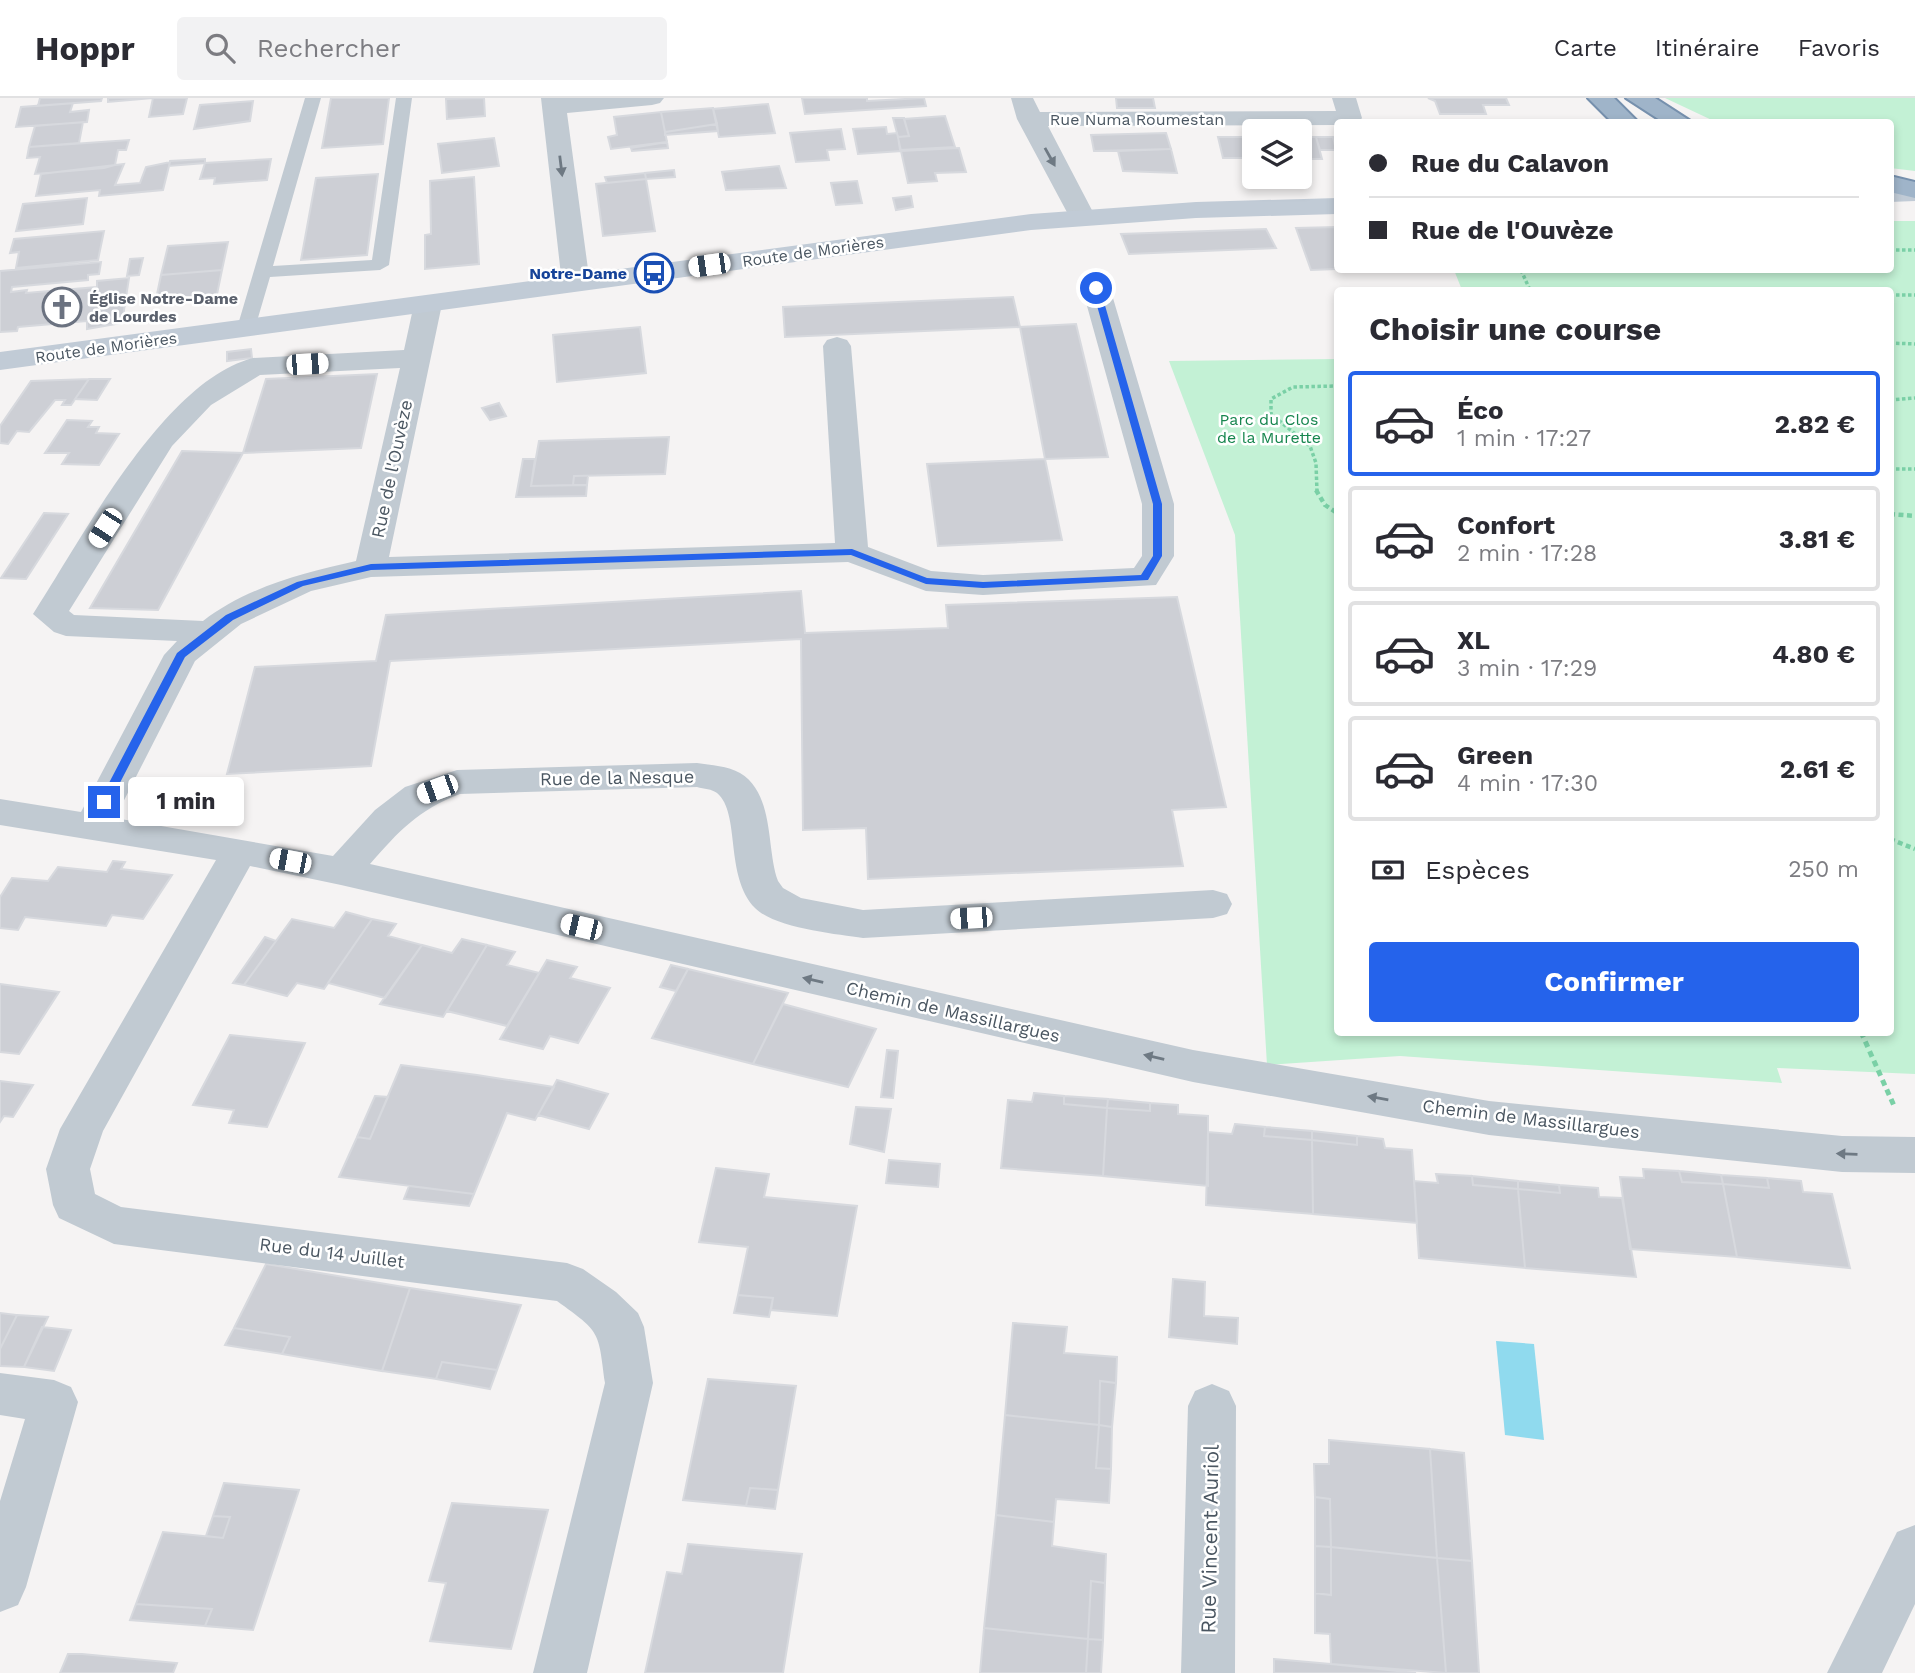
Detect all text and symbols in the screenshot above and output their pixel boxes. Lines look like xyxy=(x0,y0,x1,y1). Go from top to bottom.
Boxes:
search box xyxy=(177,17,667,80)
text: Hoppr xyxy=(35,29,135,68)
icon: search xyxy=(201,29,239,67)
text: Rechercher xyxy=(257,33,401,63)
text: Carte xyxy=(1554,34,1617,62)
text: Itinéraire xyxy=(1655,34,1760,62)
text: Favoris xyxy=(1798,34,1880,62)
street label: Rue Numa Roumestan xyxy=(1050,110,1224,129)
map controls xyxy=(1242,119,1312,189)
button: layers xyxy=(1242,119,1312,189)
one-way arrow xyxy=(1044,147,1056,167)
text: Rue du Calavon xyxy=(1411,148,1609,178)
one-way arrow xyxy=(556,155,567,177)
text: Rue de l'Ouvèze xyxy=(1411,215,1614,245)
street label: Route de Morières xyxy=(741,232,885,271)
bus stop icon: Notre-Dame xyxy=(633,252,675,294)
car xyxy=(687,252,732,278)
place label: Notre-Dame xyxy=(529,264,627,283)
route start xyxy=(1080,272,1112,304)
church icon: Église Notre-Dame de Lourdes xyxy=(41,286,83,328)
place label: Église Notre-Dame de Lourdes xyxy=(89,289,238,326)
text: Choisir une course xyxy=(1369,310,1661,348)
street label: Route de Morières xyxy=(34,328,178,367)
car xyxy=(286,352,329,376)
icon: car xyxy=(1373,392,1436,455)
text: Éco xyxy=(1457,395,1504,425)
street label: Rue de l'Ouvèze xyxy=(367,398,416,540)
text: 2.82 € xyxy=(1774,409,1855,439)
park label: Parc du Clos de la Murette xyxy=(1217,410,1321,447)
text: 1 min · 17:27 xyxy=(1457,425,1591,452)
car xyxy=(85,505,126,551)
icon: car xyxy=(1373,507,1436,570)
text: Confort xyxy=(1457,510,1555,540)
text: 3.81 € xyxy=(1779,524,1855,554)
text: 2 min · 17:28 xyxy=(1457,540,1597,567)
icon: car xyxy=(1373,622,1436,685)
text: XL xyxy=(1457,625,1490,655)
text: 4.80 € xyxy=(1772,639,1855,669)
text: 3 min · 17:29 xyxy=(1457,655,1597,682)
icon: car xyxy=(1373,737,1436,800)
text: Green xyxy=(1457,740,1533,770)
text: 2.61 € xyxy=(1780,754,1855,784)
street label: Rue de la Nesque xyxy=(540,766,694,789)
text: 4 min · 17:30 xyxy=(1457,770,1598,797)
car xyxy=(414,772,461,806)
callout: 1 min xyxy=(128,778,244,826)
route end xyxy=(88,786,120,818)
text: 1 min xyxy=(156,788,216,815)
car xyxy=(268,847,313,875)
icon: cash xyxy=(1369,851,1407,889)
text: Espèces xyxy=(1425,855,1530,885)
text: 250 m xyxy=(1788,856,1859,883)
car xyxy=(950,906,993,930)
car xyxy=(559,912,604,942)
button: Confirmer xyxy=(1369,942,1859,1022)
one-way arrow xyxy=(802,974,824,985)
street label: Chemin de Massillargues xyxy=(844,977,1062,1046)
one-way arrow xyxy=(1143,1051,1165,1062)
one-way arrow xyxy=(1367,1092,1389,1103)
street label: Chemin de Massillargues xyxy=(1421,1095,1641,1142)
one-way arrow xyxy=(1836,1148,1858,1159)
street label: Rue du 14 Juillet xyxy=(258,1233,406,1272)
street label: Rue Vincent Auriol xyxy=(1195,1444,1224,1634)

